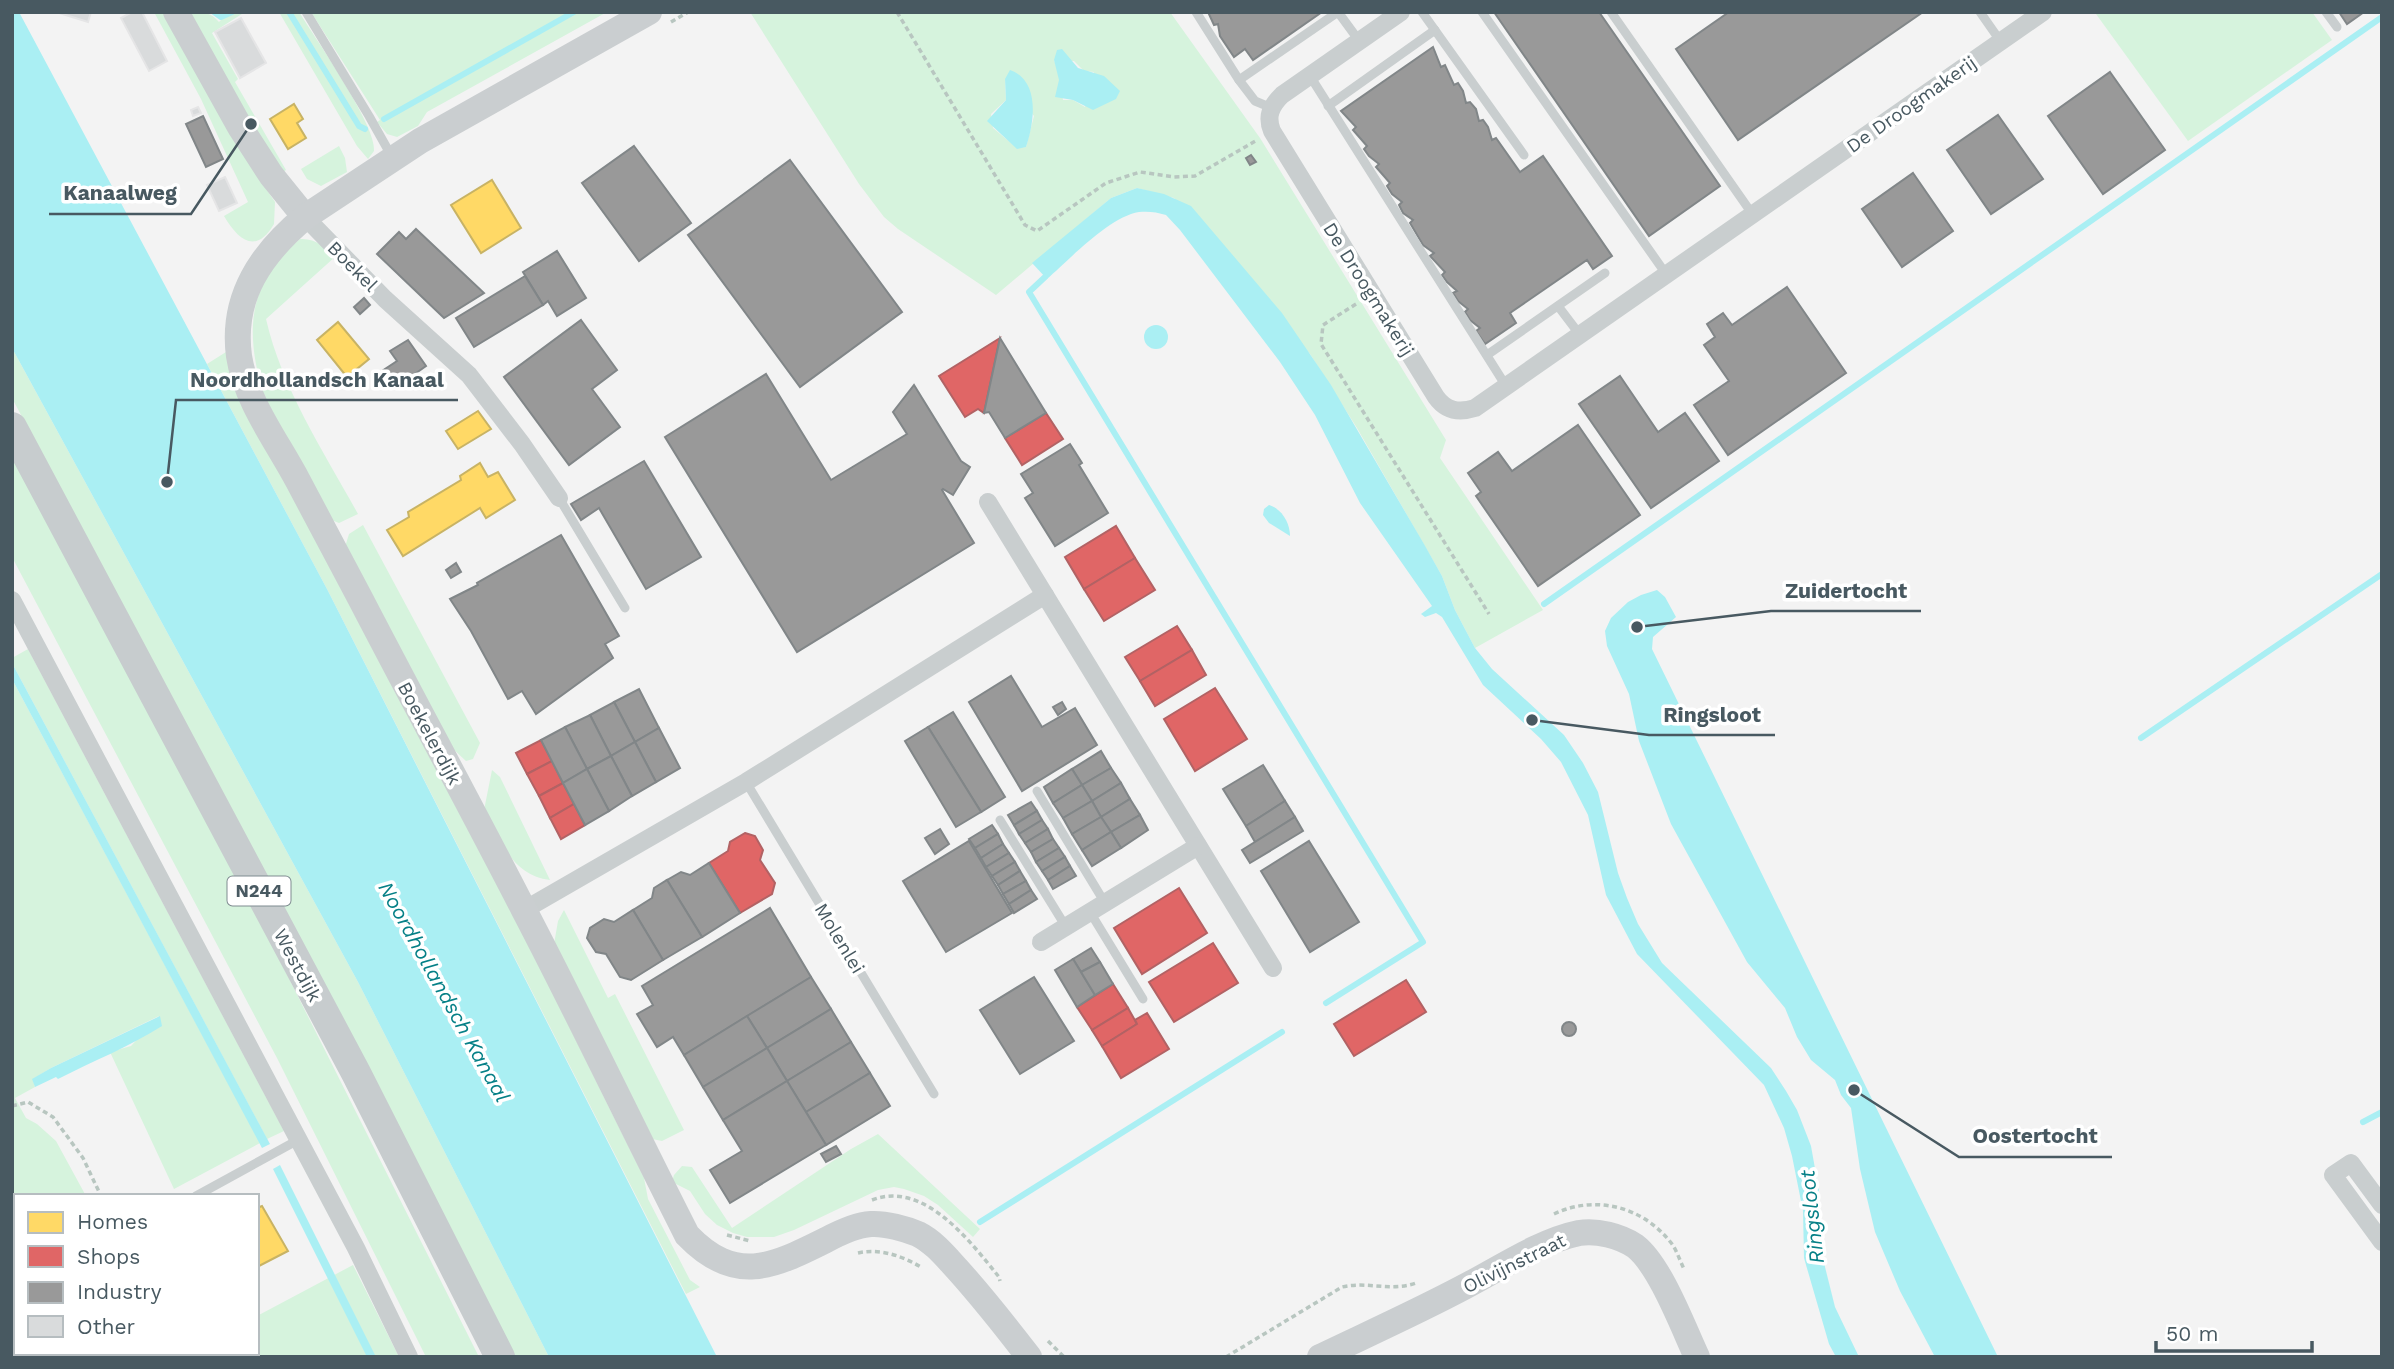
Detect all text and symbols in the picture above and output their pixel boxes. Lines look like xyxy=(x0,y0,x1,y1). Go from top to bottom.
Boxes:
street label: De Droogmakerij xyxy=(1842,51,1981,158)
callout: Kanaalweg xyxy=(49,172,191,214)
text: Kanaalweg xyxy=(63,180,177,205)
street label: De Droogmakerij xyxy=(1318,218,1419,360)
street label: Boekel xyxy=(323,236,383,297)
callout: Noordhollandsch Kanaal xyxy=(176,358,458,400)
text: Noordhollandsch Kanaal xyxy=(190,367,444,392)
callout: Zuidertocht xyxy=(1771,569,1921,611)
text: Zuidertocht xyxy=(1785,578,1907,603)
street label: Boekelerdijk xyxy=(393,678,466,789)
callout: Ringsloot xyxy=(1649,693,1775,735)
text: Ringsloot xyxy=(1663,702,1761,727)
road number: N244 xyxy=(228,876,290,906)
water label: Noordhollandsch Kanaal xyxy=(373,877,516,1106)
street label: Molenlei xyxy=(810,899,869,978)
street label: Westdijk xyxy=(269,925,326,1006)
callout: Oostertocht xyxy=(1959,1115,2112,1157)
text: Oostertocht xyxy=(1972,1123,2098,1148)
water label: Ringsloot xyxy=(1794,1168,1829,1265)
legend xyxy=(14,1194,259,1355)
text: Homes xyxy=(77,1209,148,1234)
street label: Olivijnstraat xyxy=(1459,1229,1569,1298)
text: Shops xyxy=(77,1244,140,1269)
text: Industry xyxy=(77,1279,162,1304)
scale bar xyxy=(2156,1310,2312,1354)
text: Other xyxy=(77,1314,136,1339)
text: 50 m xyxy=(2166,1321,2218,1346)

